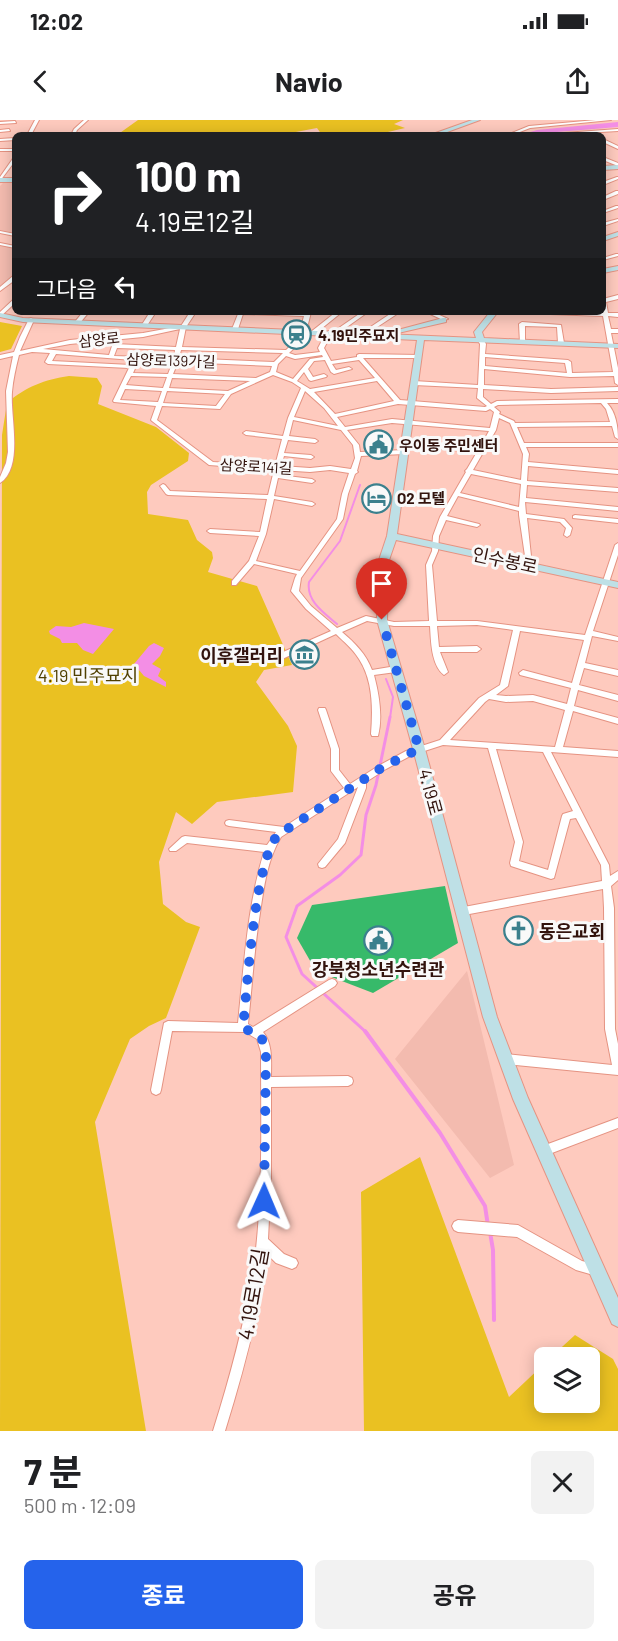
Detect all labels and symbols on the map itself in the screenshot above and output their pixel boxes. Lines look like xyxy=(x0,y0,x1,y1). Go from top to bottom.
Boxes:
station icon: 4.19민주묘지 xyxy=(281,319,313,351)
place label: 4.19민주묘지 xyxy=(318,326,400,344)
street label: 삼양로 xyxy=(77,328,121,350)
street label: 삼양로139가길 xyxy=(126,349,216,371)
public building icon: 우이동 주민센터 xyxy=(362,429,394,461)
place label: 우이동 주민센터 xyxy=(399,436,499,454)
street label: 삼양로141길 xyxy=(219,455,293,477)
hotel icon: O2 모텔 xyxy=(360,482,392,514)
place label: O2 모텔 xyxy=(397,489,445,507)
street label: 인수봉로 xyxy=(470,542,540,578)
pin xyxy=(356,558,407,620)
museum icon: 이후갤러리 xyxy=(288,639,320,671)
place label: 이후갤러리 xyxy=(200,644,283,666)
park label: 4.19 민주묘지 xyxy=(38,664,138,686)
street label: 4.19로 xyxy=(414,766,448,818)
church icon: 동은교회 xyxy=(502,915,534,947)
place label: 동은교회 xyxy=(539,920,605,942)
public building icon: 강북청소년수련관 xyxy=(362,924,394,956)
place label: 강북청소년수련관 xyxy=(312,958,445,980)
position arrow xyxy=(232,1169,296,1233)
street label: 4.19로12길 xyxy=(232,1246,272,1342)

